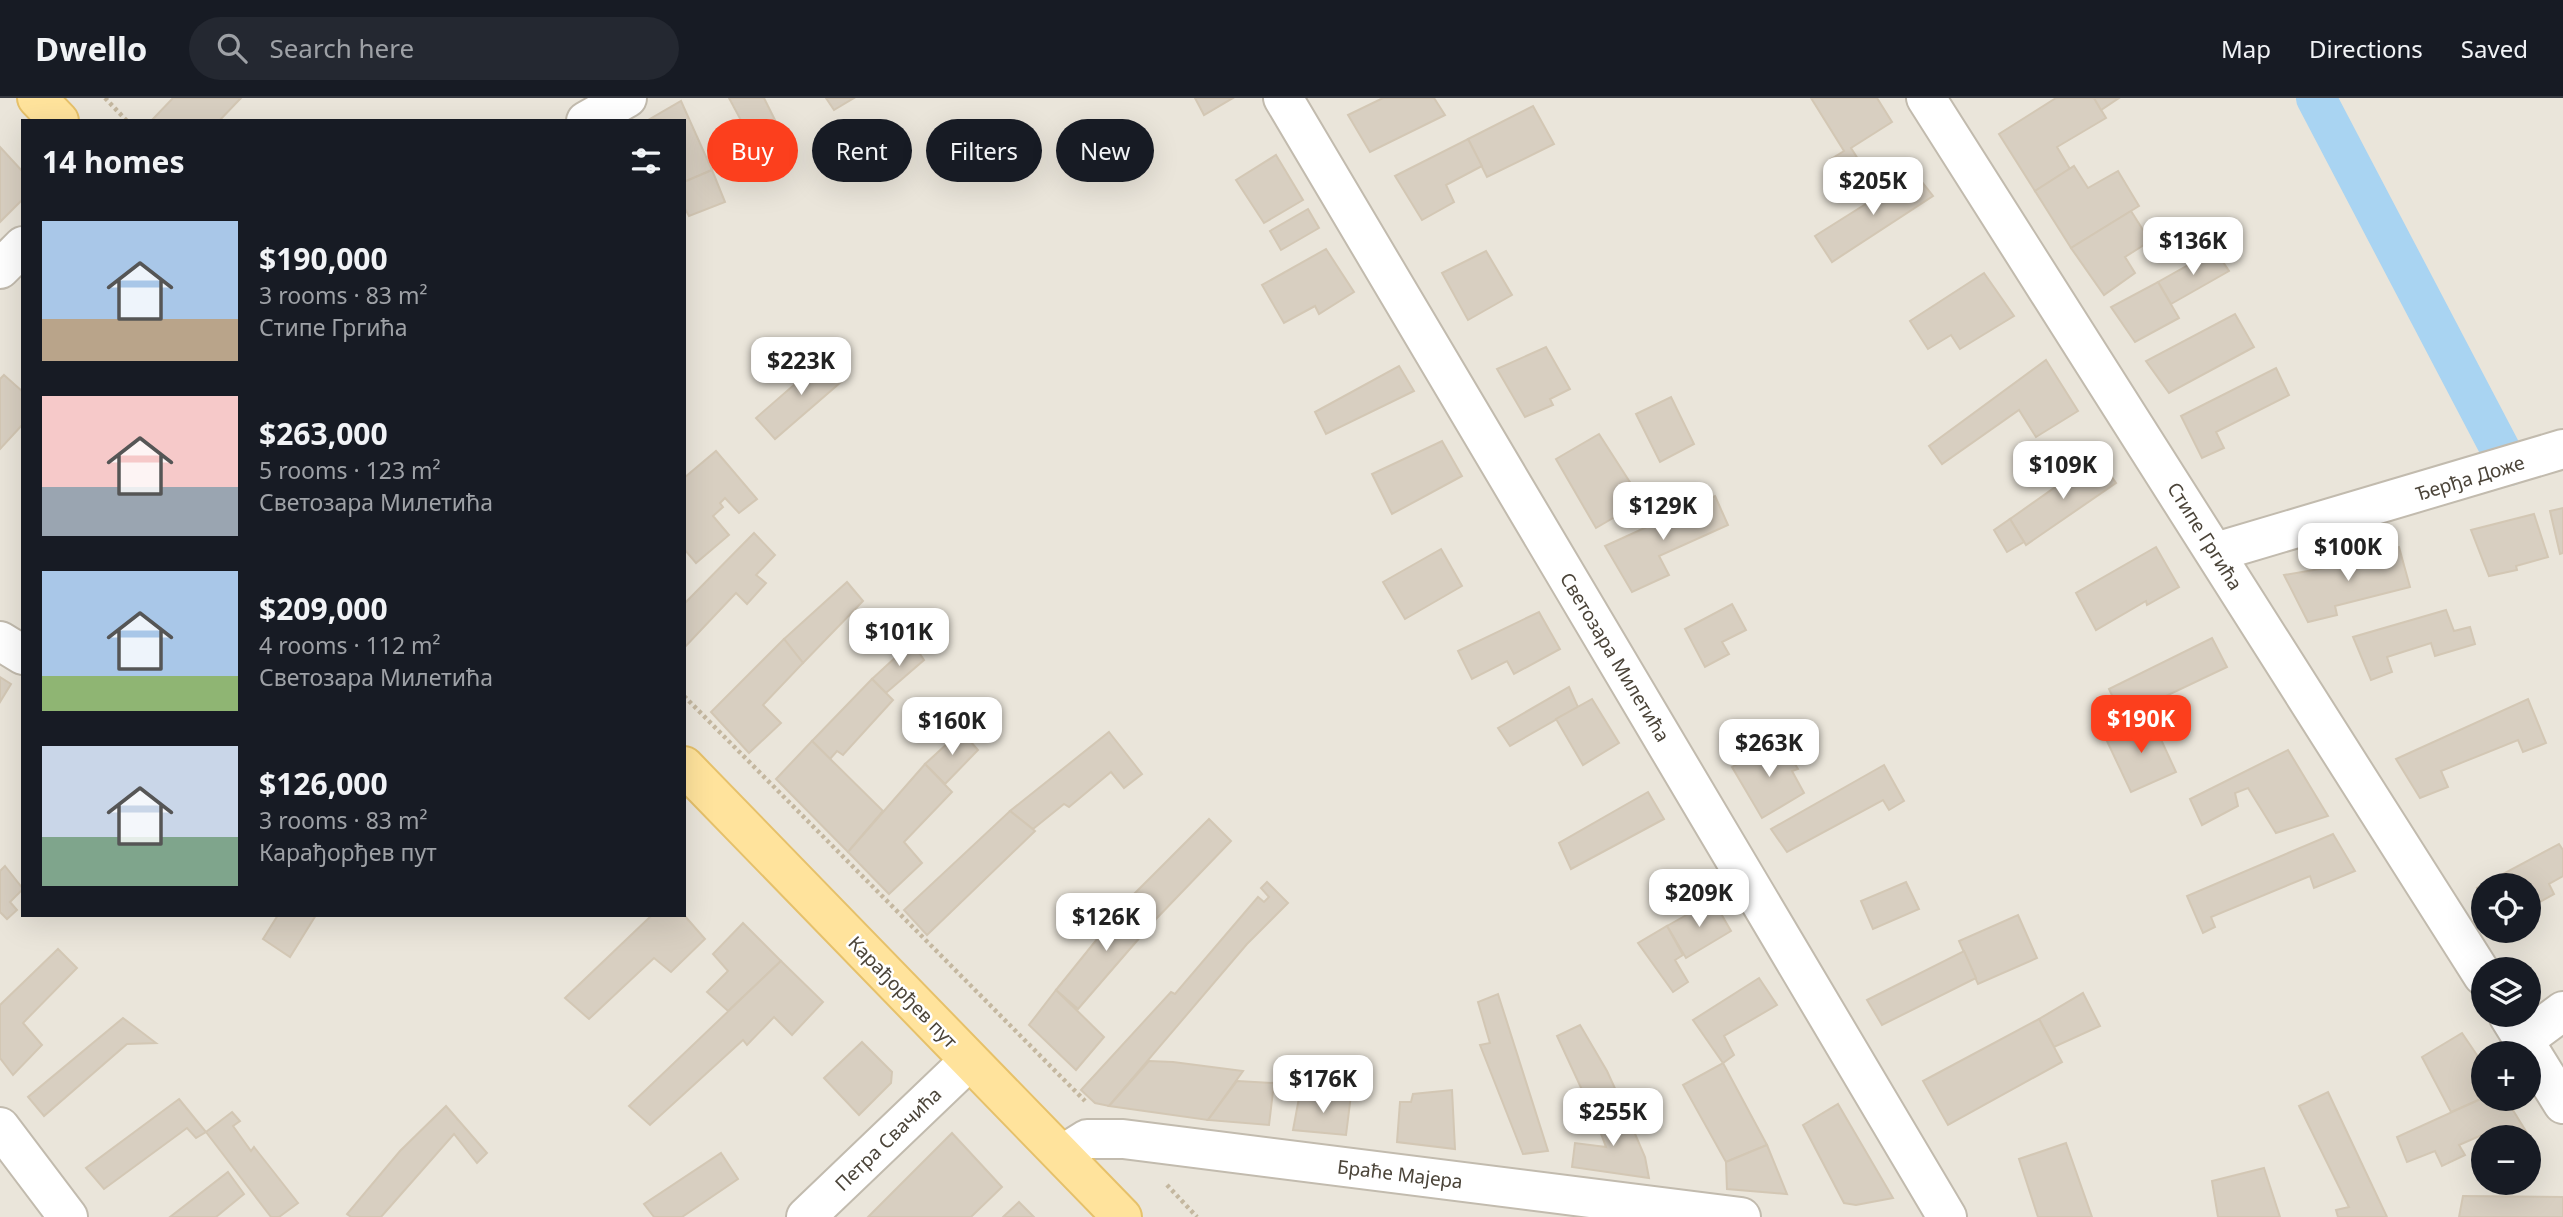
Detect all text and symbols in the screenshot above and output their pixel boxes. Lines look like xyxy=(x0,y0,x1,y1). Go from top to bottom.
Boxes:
search box xyxy=(189,17,679,80)
text: Dwello xyxy=(35,26,147,71)
icon: search xyxy=(213,29,251,67)
text: Search here xyxy=(269,30,414,66)
text: Map xyxy=(2221,32,2271,65)
text: Directions xyxy=(2309,32,2423,65)
text: Saved xyxy=(2461,32,2528,65)
chip: Buy xyxy=(707,119,798,182)
chip: Rent xyxy=(812,119,912,182)
chip: Filters xyxy=(926,119,1042,182)
chip: New xyxy=(1056,119,1154,182)
text: 14 homes xyxy=(42,141,185,182)
icon: filters xyxy=(627,142,665,180)
pin: $205K xyxy=(1824,158,1922,217)
text: $205K xyxy=(1839,164,1907,196)
pin: $136K xyxy=(2144,218,2242,277)
text: $136K xyxy=(2159,224,2227,256)
text: $190,000 xyxy=(259,238,388,279)
icon: home xyxy=(98,249,182,333)
text: 3 rooms · 83 m² xyxy=(259,279,428,311)
text: Стипе Гргића xyxy=(259,311,408,343)
pin: $223K xyxy=(752,338,850,397)
text: $223K xyxy=(767,344,835,376)
text: $263,000 xyxy=(259,413,388,454)
icon: home xyxy=(98,424,182,508)
pin: $109K xyxy=(2014,442,2112,501)
text: $109K xyxy=(2029,448,2097,480)
street label: Ђерђа Доже xyxy=(2413,449,2527,507)
text: 5 rooms · 123 m² xyxy=(259,454,441,486)
street label: Стипе Гргића xyxy=(2161,477,2249,595)
pin: $129K xyxy=(1614,482,1712,542)
text: Светозара Милетића xyxy=(259,486,493,518)
text: $129K xyxy=(1629,489,1697,521)
pin: $100K xyxy=(2299,524,2397,583)
text: $100K xyxy=(2314,530,2382,562)
street label: Светозара Милетића xyxy=(1554,567,1676,747)
text: $209,000 xyxy=(259,588,388,629)
icon: home xyxy=(98,599,182,683)
pin: $101K xyxy=(850,608,948,668)
text: $101K xyxy=(865,615,933,647)
text: 4 rooms · 112 m² xyxy=(259,629,441,661)
text: Светозара Милетића xyxy=(259,661,493,693)
pin: $190K xyxy=(2092,696,2190,755)
pin: $160K xyxy=(903,698,1001,757)
text: $190K xyxy=(2107,702,2175,734)
text: $160K xyxy=(918,704,986,736)
pin: $263K xyxy=(1720,720,1818,779)
text: $263K xyxy=(1735,726,1803,758)
text: $126,000 xyxy=(259,763,388,804)
icon: home xyxy=(98,774,182,858)
text: 3 rooms · 83 m² xyxy=(259,804,428,836)
text: Карађорђев пут xyxy=(259,836,437,868)
pin: $209K xyxy=(1650,870,1748,929)
map controls xyxy=(2471,873,2541,1195)
button: locate xyxy=(2471,873,2541,943)
text: $209K xyxy=(1665,876,1733,908)
pin: $126K xyxy=(1057,894,1155,953)
text: $126K xyxy=(1072,900,1140,932)
street label: Карађорђев пут xyxy=(843,930,963,1054)
button: layers xyxy=(2471,957,2541,1027)
button: + xyxy=(2471,1041,2541,1111)
pin: $176K xyxy=(1274,1056,1372,1115)
text: $176K xyxy=(1289,1062,1357,1094)
street label: Петра Свачића xyxy=(829,1081,947,1197)
pin: $255K xyxy=(1564,1088,1662,1148)
text: $255K xyxy=(1579,1095,1647,1127)
button: − xyxy=(2471,1125,2541,1195)
street label: Браће Мајера xyxy=(1336,1153,1464,1195)

